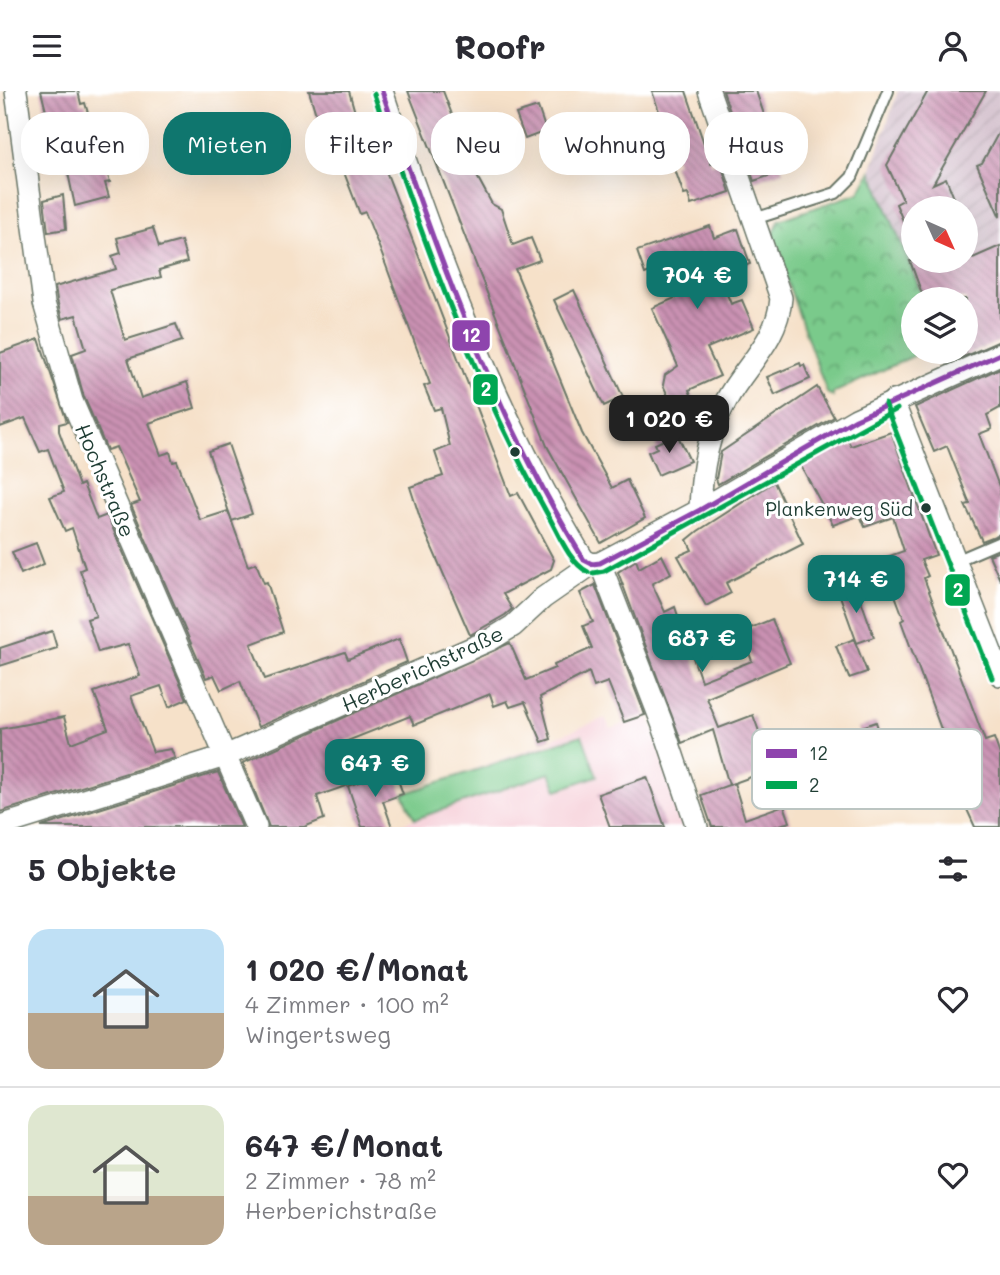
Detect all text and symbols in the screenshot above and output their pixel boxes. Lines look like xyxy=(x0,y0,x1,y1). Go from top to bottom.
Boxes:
text: Roofr xyxy=(454,25,546,67)
icon: menu xyxy=(28,27,66,65)
icon: person xyxy=(934,27,972,65)
chip: Kaufen xyxy=(21,112,149,175)
chip: Mieten xyxy=(163,112,291,175)
chip: Filter xyxy=(305,112,417,175)
chip: Neu xyxy=(431,112,525,175)
chip: Wohnung xyxy=(539,112,690,175)
chip: Haus xyxy=(704,112,808,175)
north arrow xyxy=(901,196,978,273)
map controls xyxy=(901,196,978,364)
pin: 704 € xyxy=(648,251,746,311)
text: 704 € xyxy=(662,259,732,289)
button: layers xyxy=(901,287,978,364)
line badge: 12 xyxy=(451,319,491,352)
text: 12 xyxy=(461,322,481,347)
line badge: 2 xyxy=(472,373,499,406)
text: 2 xyxy=(481,376,491,401)
pin: 1 020 € xyxy=(604,395,734,455)
text: 1 020 € xyxy=(625,403,713,433)
street label: Hochstraße xyxy=(70,419,142,541)
unlabelled marker xyxy=(508,445,522,459)
place label: Plankenweg Süd xyxy=(765,496,913,521)
marker: Plankenweg Süd xyxy=(919,501,933,515)
pin: 714 € xyxy=(807,555,905,615)
text: 714 € xyxy=(824,563,888,593)
line badge: 2 xyxy=(944,573,971,607)
text: 2 xyxy=(953,577,963,602)
pin: 687 € xyxy=(653,615,751,674)
street label: Herberichstraße xyxy=(337,619,507,717)
text: 687 € xyxy=(668,622,736,652)
legend xyxy=(752,729,982,809)
pin: 647 € xyxy=(326,739,424,799)
text: 12 xyxy=(809,740,828,765)
text: 647 € xyxy=(341,747,409,777)
text: 2 xyxy=(809,772,820,797)
text: 5 Objekte xyxy=(28,849,176,889)
icon: filters xyxy=(934,850,972,888)
text: 1 020 €/Monat xyxy=(245,949,469,989)
icon: home xyxy=(84,957,168,1041)
icon: heart xyxy=(934,980,972,1018)
text: 4 Zimmer · 100 m² xyxy=(245,989,449,1019)
text: Wingertsweg xyxy=(245,1019,391,1049)
text: 647 €/Monat xyxy=(245,1125,443,1165)
icon: home xyxy=(84,1133,168,1217)
icon: heart xyxy=(934,1156,972,1194)
text: 2 Zimmer · 78 m² xyxy=(245,1165,436,1195)
text: Herberichstraße xyxy=(245,1195,437,1225)

